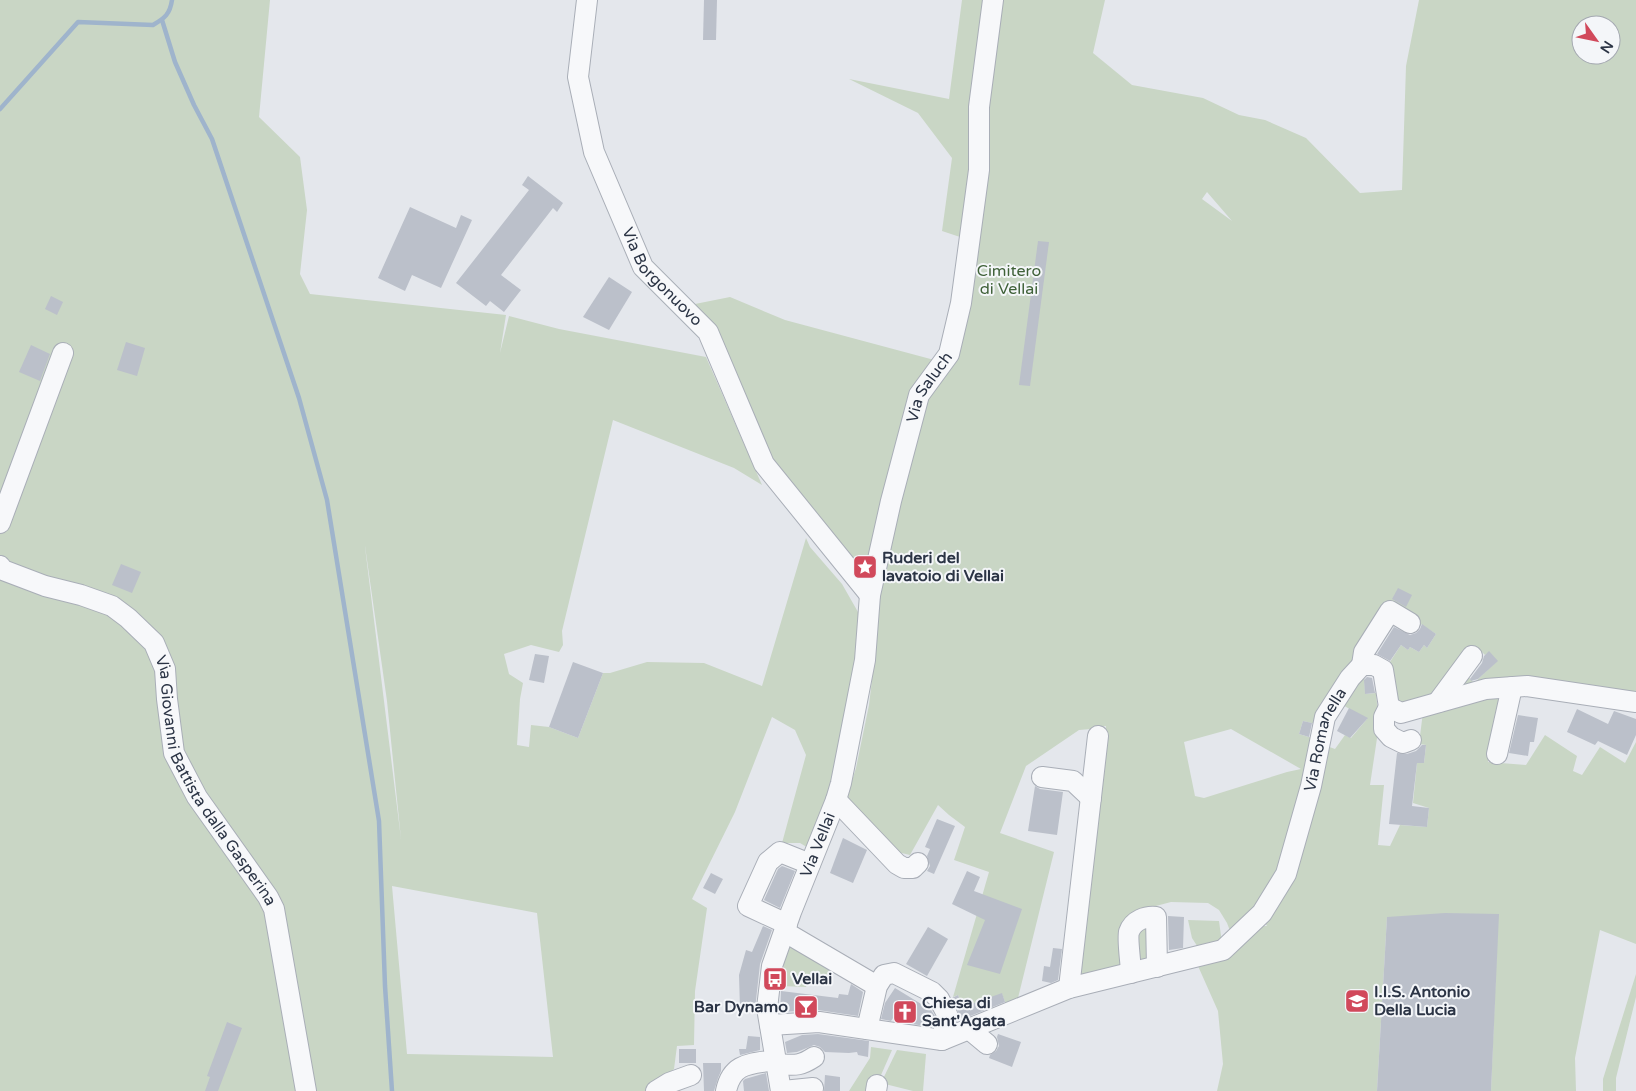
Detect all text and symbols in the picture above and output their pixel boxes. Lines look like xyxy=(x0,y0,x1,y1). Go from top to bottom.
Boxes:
north arrow xyxy=(1571,15,1621,65)
text: N xyxy=(1596,37,1617,56)
street label: Via Borgonuovo xyxy=(617,224,706,330)
park label: Cimitero di Vellai xyxy=(977,261,1041,299)
street label: Via Saluch xyxy=(902,348,957,425)
place label: Ruderi del lavatoio di Vellai xyxy=(882,548,1004,586)
place icon: Ruderi del lavatoio di Vellai xyxy=(852,554,878,580)
street label: Via Giovanni Battista dalla Gasperina xyxy=(150,652,281,909)
street label: Via Romanella xyxy=(1300,684,1351,794)
street label: Via Vellai xyxy=(796,809,840,880)
bus stop icon: Vellai xyxy=(762,966,788,992)
place label: Vellai xyxy=(792,969,832,989)
place label: I.I.S. Antonio Della Lucia xyxy=(1374,982,1470,1020)
school or university icon: I.I.S. Antonio Della Lucia xyxy=(1344,988,1370,1014)
place label: Chiesa di Sant'Agata xyxy=(922,993,1006,1031)
bar icon: Bar Dynamo xyxy=(793,994,819,1020)
place label: Bar Dynamo xyxy=(694,997,788,1017)
church icon: Chiesa di Sant'Agata xyxy=(892,999,918,1025)

